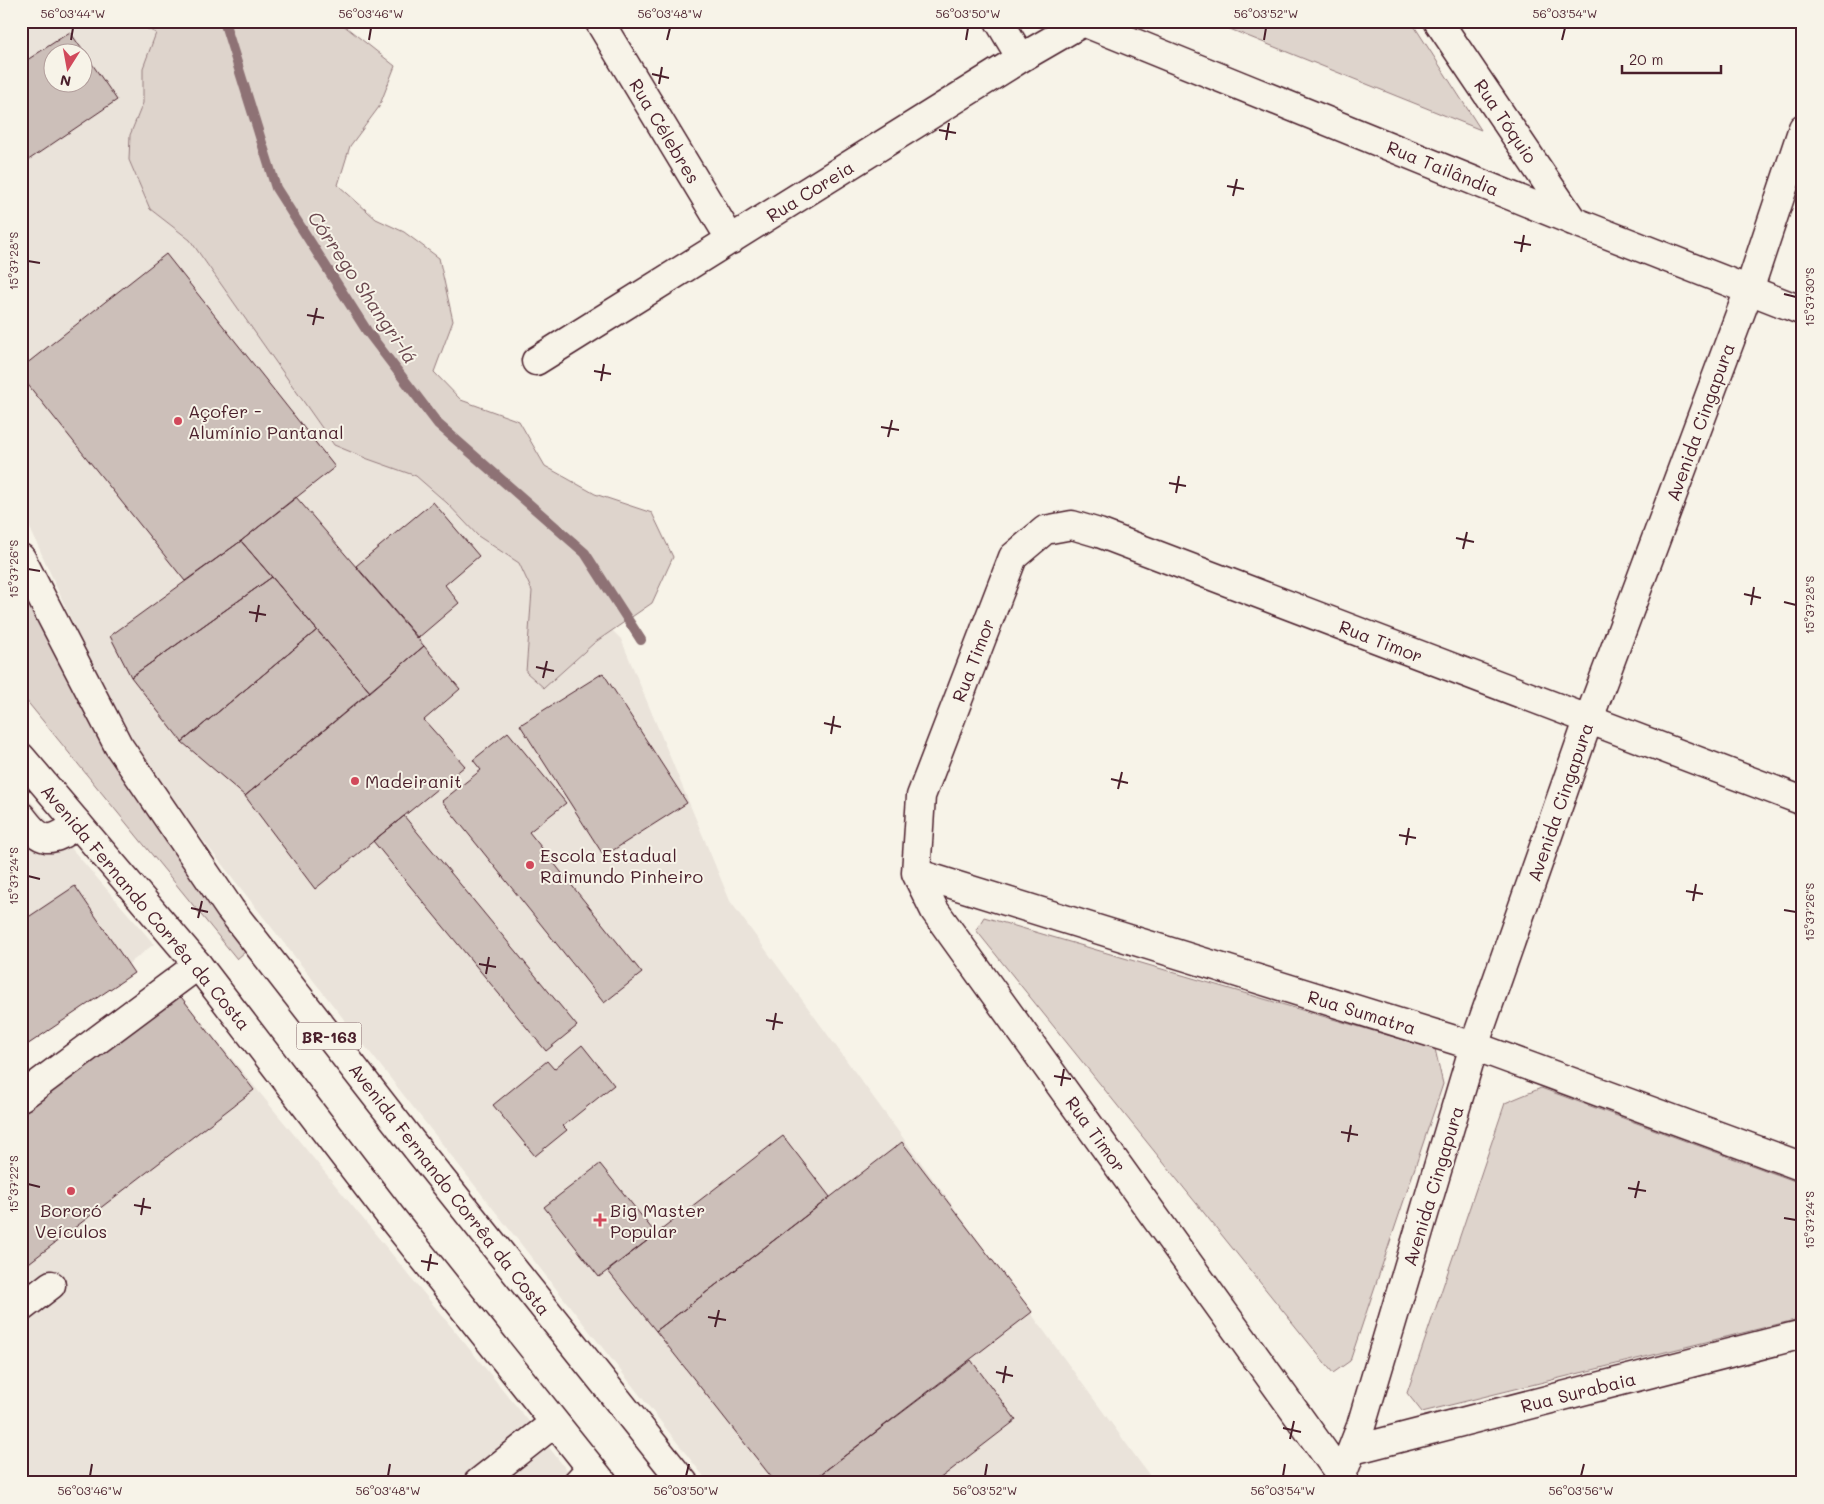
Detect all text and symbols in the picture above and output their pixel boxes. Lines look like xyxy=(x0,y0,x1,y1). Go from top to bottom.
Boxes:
text: 56°03'44"W xyxy=(41,5,105,21)
text: 56°03'46"W xyxy=(338,5,404,21)
text: 56°03'48"W xyxy=(637,5,703,21)
text: 56°03'50"W xyxy=(935,5,1001,21)
text: 56°03'52"W xyxy=(1234,5,1298,21)
text: 56°03'54"W xyxy=(1533,5,1597,21)
north arrow xyxy=(42,42,92,92)
scale bar xyxy=(1622,42,1720,74)
text: 20 m xyxy=(1629,49,1663,69)
text: N xyxy=(58,71,72,92)
street label: Rua Célebres xyxy=(624,74,706,188)
street label: Rua Tóquio xyxy=(1469,74,1543,168)
street label: Rua Tailândia xyxy=(1383,135,1503,201)
street label: Rua Coreia xyxy=(762,155,858,227)
water label: Córrego Shangri-lá xyxy=(303,206,423,368)
text: 15°37'28"S xyxy=(5,232,21,290)
text: 15°37'30"S xyxy=(1801,267,1817,326)
street label: Avenida Cingapura xyxy=(1660,340,1740,504)
place label: Açofer - Alumínio Pantanal xyxy=(188,399,344,444)
marker: Açofer - Alumínio Pantanal xyxy=(172,415,184,427)
text: 15°37'26"S xyxy=(5,540,21,598)
text: 15°37'28"S xyxy=(1801,576,1817,634)
street label: Rua Timor xyxy=(1336,614,1426,668)
street label: Rua Timor xyxy=(946,615,1000,705)
street label: Avenida Cingapura xyxy=(1522,719,1598,885)
place label: Madeiranit xyxy=(365,769,462,793)
marker: Madeiranit xyxy=(349,775,361,787)
street label: Avenida Fernando Corrêa da Costa xyxy=(36,779,256,1035)
place label: Escola Estadual Raimundo Pinheiro xyxy=(540,843,704,888)
text: 15°37'24"S xyxy=(5,847,21,905)
marker: Escola Estadual Raimundo Pinheiro xyxy=(524,859,536,871)
text: 15°37'26"S xyxy=(1801,883,1817,941)
street label: Rua Sumatra xyxy=(1305,984,1419,1040)
road number: BR-163 xyxy=(296,1022,362,1050)
street label: Avenida Fernando Corrêa da Costa xyxy=(344,1058,556,1320)
street label: Rua Timor xyxy=(1060,1091,1132,1177)
street label: Avenida Cingapura xyxy=(1397,1103,1469,1269)
text: 15°37'22"S xyxy=(5,1155,21,1213)
marker: Bororó Veículos xyxy=(65,1185,77,1197)
text: 15°37'24"S xyxy=(1801,1191,1817,1249)
place label: Bororó Veículos xyxy=(35,1198,107,1243)
place label: Big Master Popular xyxy=(610,1198,705,1243)
marker: Big Master Popular xyxy=(594,1214,606,1226)
street label: Rua Surabaia xyxy=(1518,1366,1638,1418)
text: 56°03'46"W xyxy=(57,1482,123,1498)
text: 56°03'48"W xyxy=(355,1482,421,1498)
text: 56°03'50"W xyxy=(653,1482,719,1498)
text: 56°03'52"W xyxy=(953,1482,1017,1498)
text: 56°03'54"W xyxy=(1251,1482,1315,1498)
text: 56°03'56"W xyxy=(1549,1482,1613,1498)

